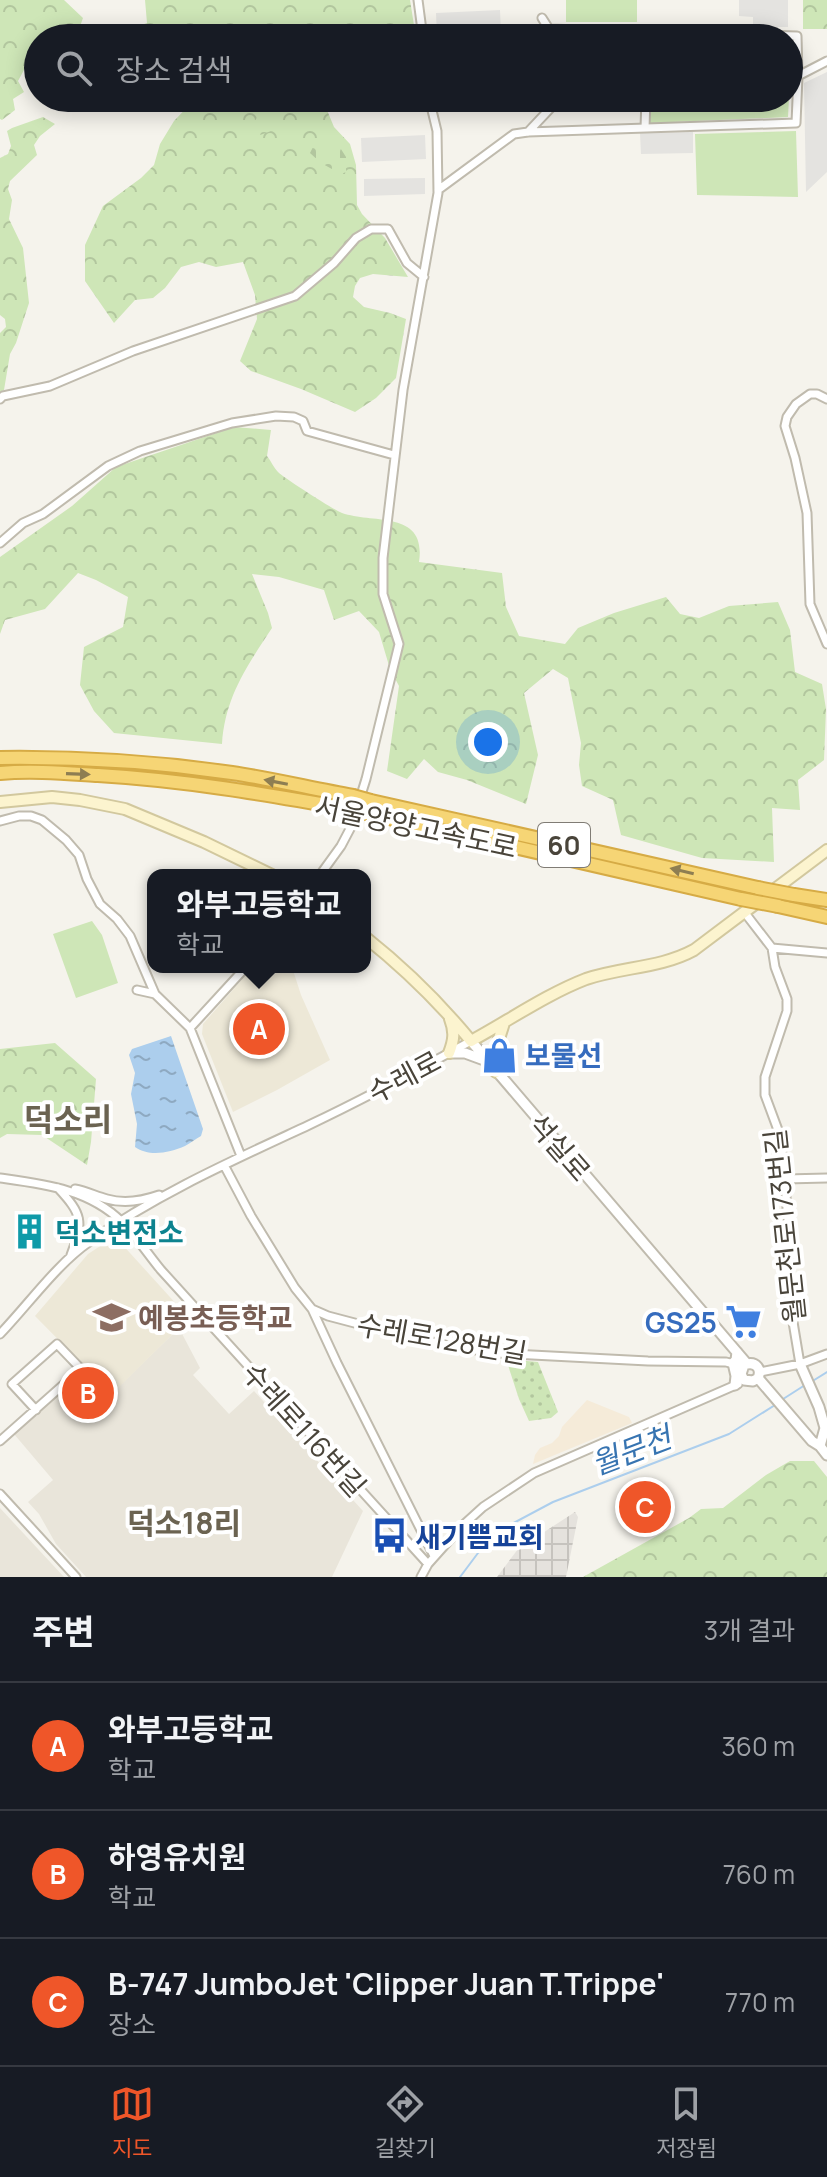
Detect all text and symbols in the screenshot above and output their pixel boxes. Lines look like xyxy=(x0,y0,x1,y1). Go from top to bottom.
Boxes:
search box xyxy=(24,24,803,112)
icon: search xyxy=(52,46,96,90)
text: 장소 검색 xyxy=(116,49,232,90)
your location xyxy=(468,722,508,762)
one-way arrow xyxy=(66,768,91,781)
one-way arrow xyxy=(263,775,288,787)
street label: 서울양양고속도로 xyxy=(311,786,521,866)
road number: 60 xyxy=(538,823,590,867)
one-way arrow xyxy=(669,864,694,877)
popup xyxy=(147,869,371,973)
text: 와부고등학교 xyxy=(176,883,342,924)
text: 학교 xyxy=(176,926,224,962)
pin: A xyxy=(233,999,285,1059)
shop icon: 보물선 xyxy=(480,1036,518,1074)
place label: 보물선 xyxy=(525,1036,602,1074)
street label: 수레로 xyxy=(361,1041,447,1111)
district label: 덕소리 xyxy=(24,1097,112,1141)
street label: 석실로 xyxy=(520,1105,600,1189)
street label: 월문천로173번길 xyxy=(755,1127,813,1325)
building icon: 덕소변전소 xyxy=(10,1213,48,1251)
place label: 덕소변전소 xyxy=(55,1213,184,1251)
school or university icon: 예봉초등학교 xyxy=(93,1298,131,1336)
place label: 예봉초등학교 xyxy=(138,1298,293,1336)
place label: GS25 xyxy=(645,1303,717,1341)
supermarket icon: GS25 xyxy=(724,1303,762,1341)
street label: 수레로128번길 xyxy=(354,1304,530,1372)
street label: 수레로116번길 xyxy=(235,1354,375,1504)
pin: B xyxy=(62,1363,114,1423)
water label: 월문천 xyxy=(585,1415,680,1484)
pin: C xyxy=(619,1477,671,1537)
district label: 덕소18리 xyxy=(127,1502,241,1543)
bus stop icon: 새기쁨교회 xyxy=(370,1517,408,1555)
place label: 새기쁨교회 xyxy=(415,1517,544,1555)
text: 주변 xyxy=(32,1608,95,1654)
text: 3개 결과 xyxy=(704,1612,795,1648)
text: 와부고등학교 xyxy=(108,1708,274,1749)
text: A xyxy=(49,1728,67,1764)
text: 360 m xyxy=(721,1728,795,1764)
text: 학교 xyxy=(108,1751,156,1787)
text: 하영유치원 xyxy=(108,1836,246,1877)
text: B xyxy=(50,1856,66,1892)
text: 760 m xyxy=(723,1856,795,1892)
text: 학교 xyxy=(108,1879,156,1915)
text: B-747 JumboJet 'Clipper Juan T.Trippe' xyxy=(108,1963,664,2004)
text: C xyxy=(48,1984,68,2020)
text: 770 m xyxy=(725,1984,795,2020)
text: 장소 xyxy=(108,2006,156,2042)
tab: 지도 xyxy=(110,2082,154,2163)
tab: 길찾기 xyxy=(375,2082,435,2163)
tab: 저장됨 xyxy=(656,2082,717,2163)

